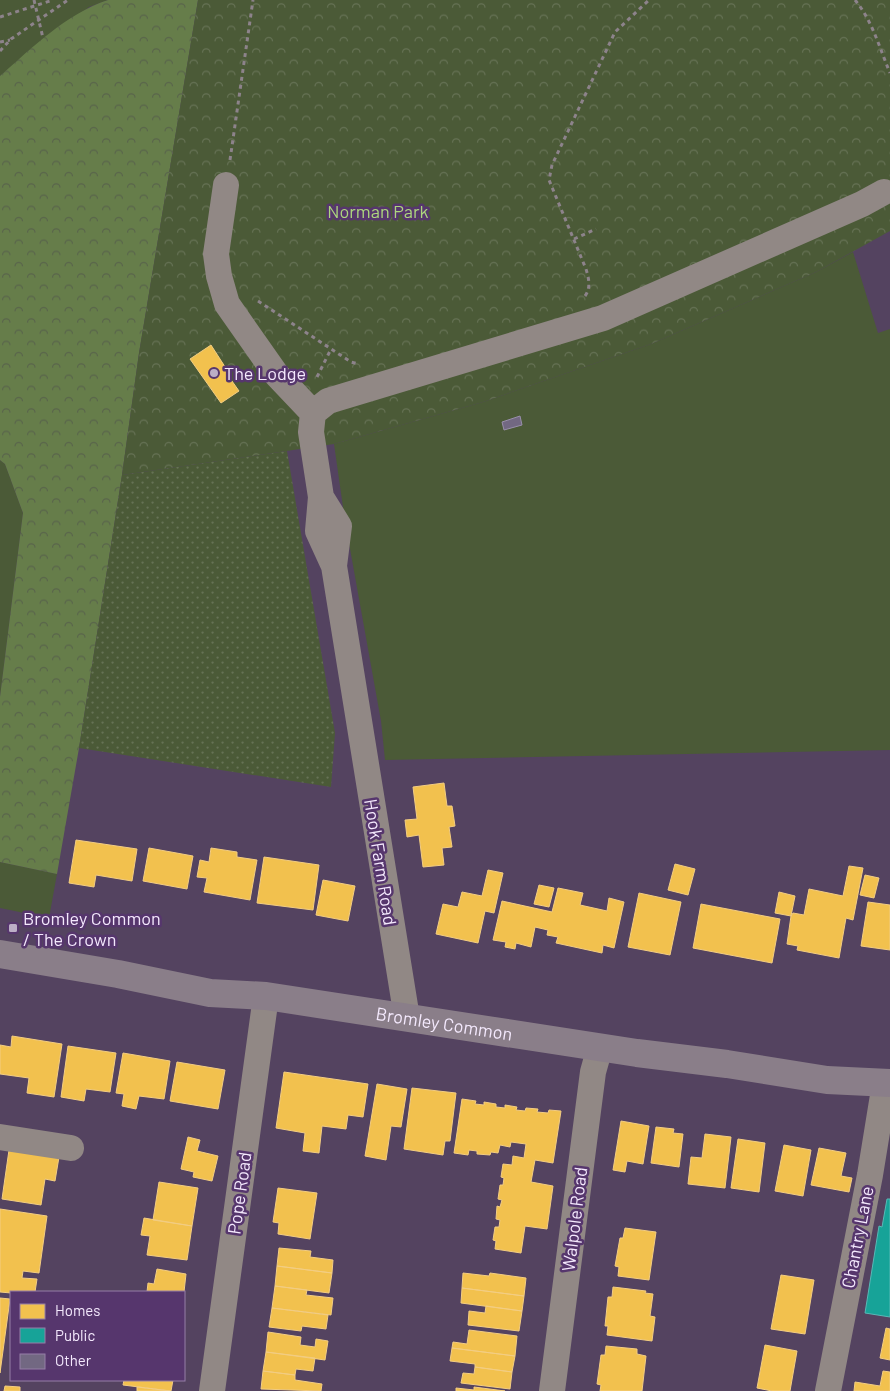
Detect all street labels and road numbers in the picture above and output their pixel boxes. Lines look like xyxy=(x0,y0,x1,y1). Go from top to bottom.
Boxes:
street label: Hook Farm Road xyxy=(360,797,402,927)
street label: Bromley Common xyxy=(374,1002,514,1045)
street label: Pope Road xyxy=(222,1150,256,1236)
street label: Walpole Road xyxy=(557,1166,591,1272)
street label: Chantry Lane xyxy=(836,1184,878,1290)

